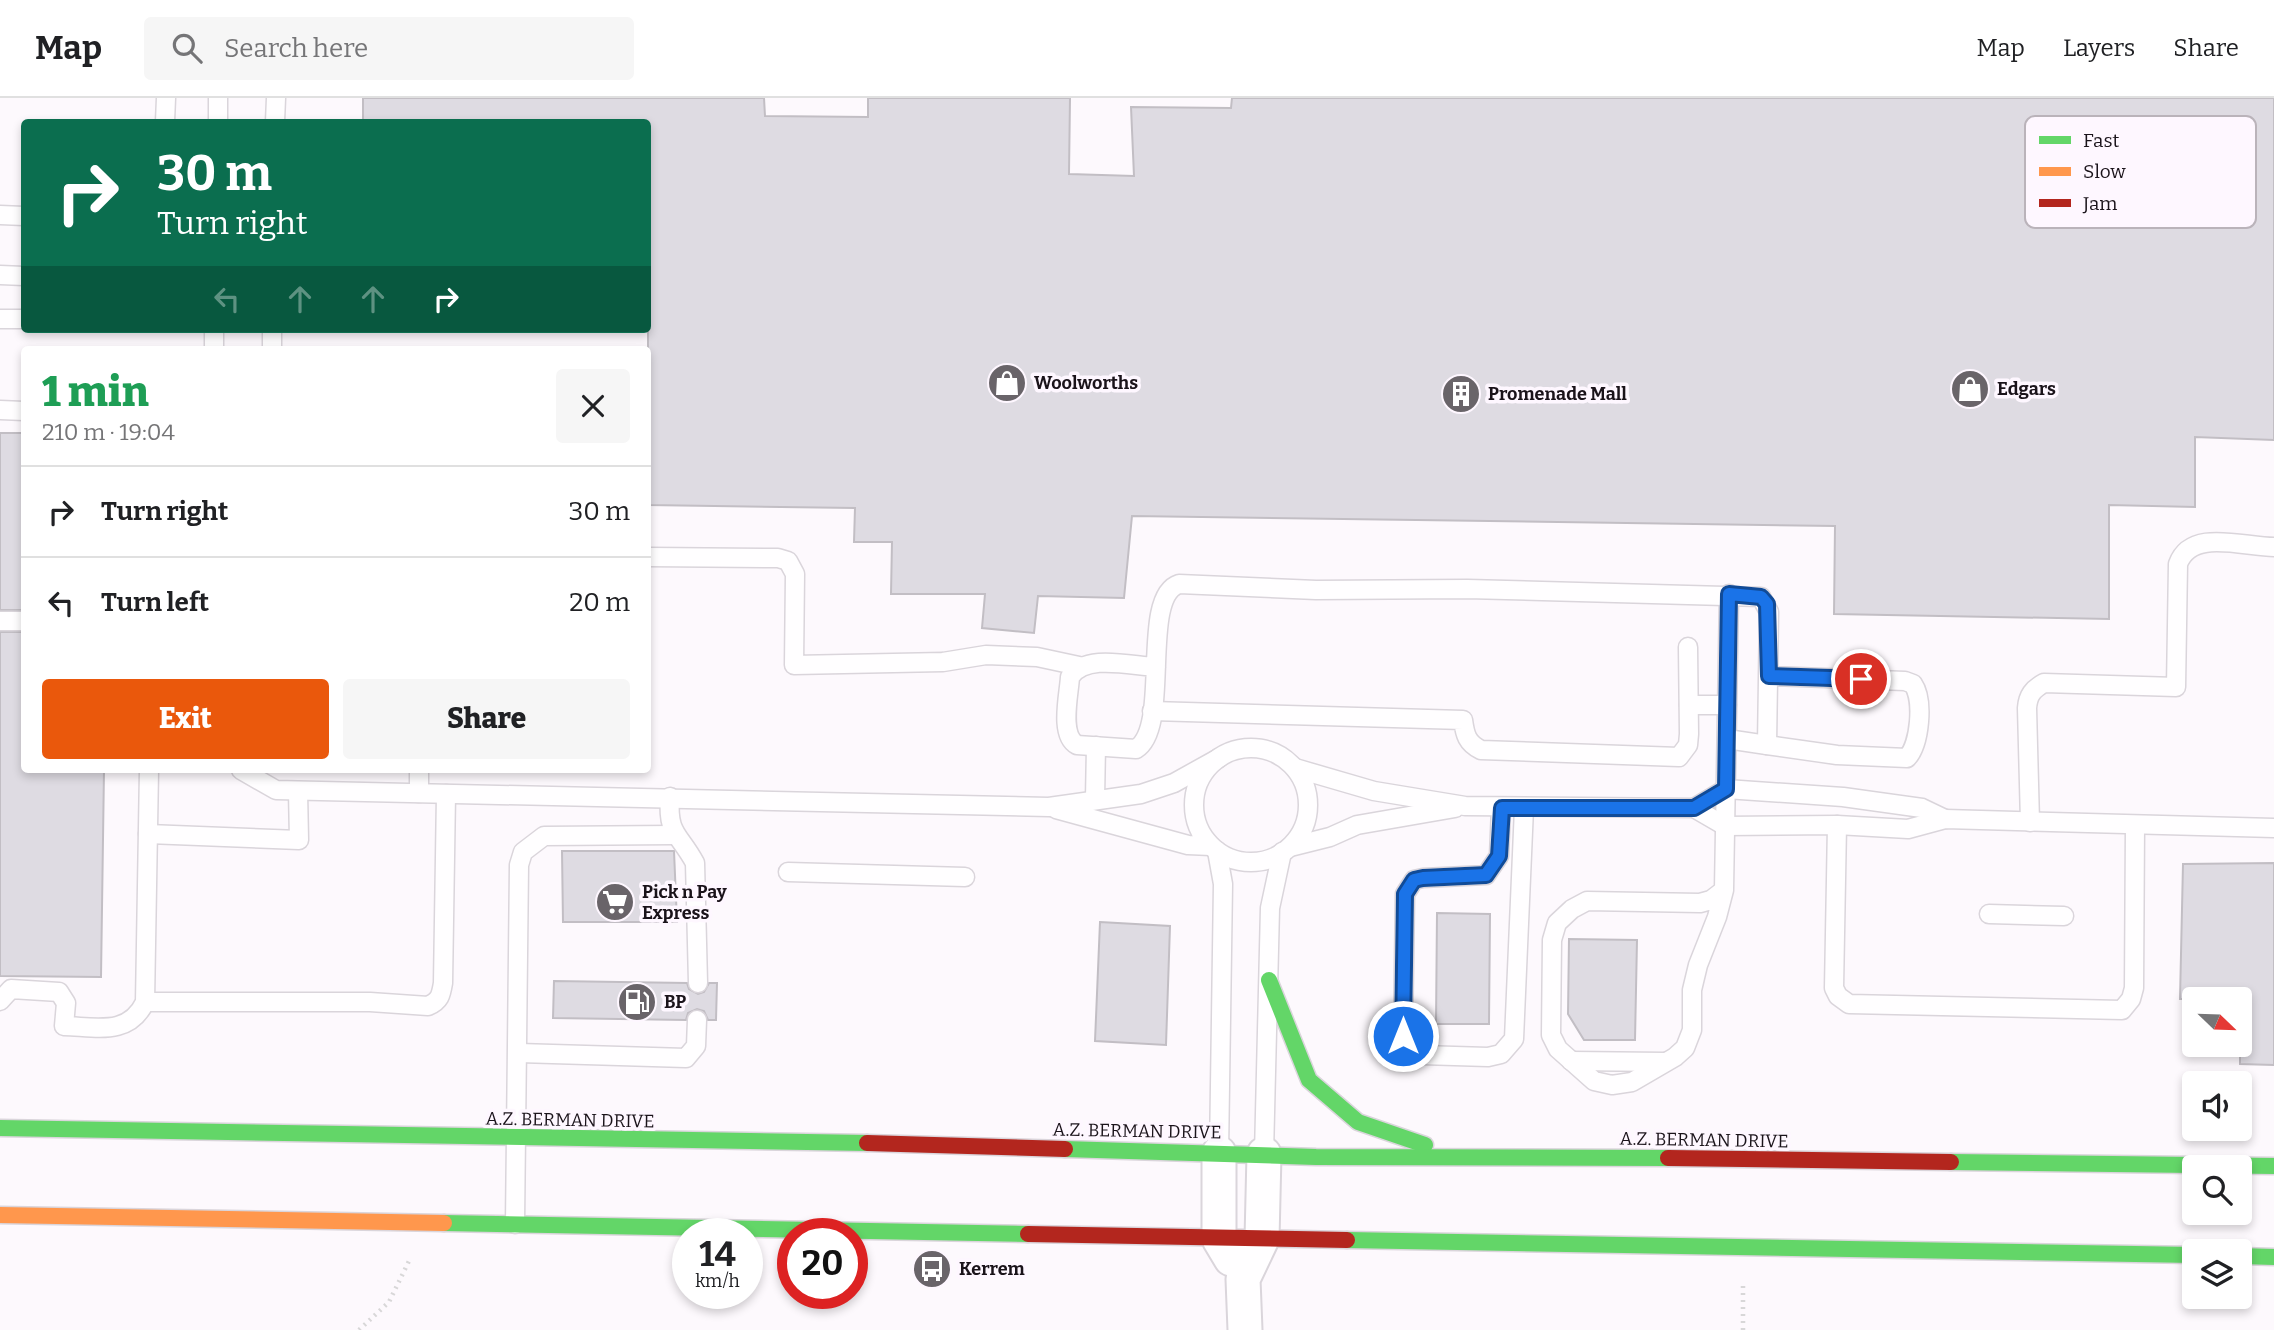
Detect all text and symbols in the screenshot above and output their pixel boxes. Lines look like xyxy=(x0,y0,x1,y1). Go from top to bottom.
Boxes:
search box xyxy=(144,17,634,80)
text: Map xyxy=(35,28,102,68)
icon: search xyxy=(168,29,206,67)
text: Search here xyxy=(224,33,368,64)
text: Map xyxy=(1977,34,2025,62)
text: Layers xyxy=(2063,34,2135,62)
text: Share xyxy=(2173,34,2239,62)
legend xyxy=(2025,116,2256,228)
text: Fast xyxy=(2083,129,2120,152)
text: 30 m xyxy=(157,144,272,203)
icon: right xyxy=(42,147,133,238)
text: Slow xyxy=(2083,160,2126,183)
text: Jam xyxy=(2082,192,2117,215)
text: Turn right xyxy=(157,204,308,242)
icon: left xyxy=(208,280,246,318)
icon: ahead xyxy=(281,280,319,318)
icon: ahead xyxy=(354,280,392,318)
icon: right xyxy=(427,280,465,318)
shop icon: Woolworths xyxy=(986,362,1028,404)
text: 1 min xyxy=(42,367,149,417)
shop icon: Edgars xyxy=(1949,368,1991,410)
button: close xyxy=(556,369,630,443)
place label: Woolworths xyxy=(1034,372,1138,394)
building icon: Promenade Mall xyxy=(1440,373,1482,415)
place label: Edgars xyxy=(1997,378,2056,400)
place label: Promenade Mall xyxy=(1488,383,1627,405)
text: 210 m · 19:04 xyxy=(42,418,175,446)
icon: right xyxy=(42,493,80,531)
text: Turn right xyxy=(101,496,228,527)
text: 30 m xyxy=(569,496,630,527)
icon: left xyxy=(42,584,80,622)
text: Turn left xyxy=(101,587,209,618)
text: 20 m xyxy=(569,587,630,618)
pin xyxy=(1831,649,1891,709)
icon: arrive xyxy=(1842,660,1880,698)
button: Exit xyxy=(42,679,329,759)
button: Share xyxy=(343,679,630,759)
supermarket icon: Pick n Pay Express xyxy=(594,881,636,923)
place label: Pick n Pay Express xyxy=(642,881,728,924)
fuel station icon: BP xyxy=(616,981,658,1023)
north arrow xyxy=(2182,987,2252,1057)
map controls xyxy=(2182,987,2252,1309)
place label: BP xyxy=(664,991,686,1013)
position arrow xyxy=(1366,999,1440,1073)
button: sound xyxy=(2182,1071,2252,1141)
street label: A.Z. BERMAN DRIVE xyxy=(485,1108,655,1132)
street label: A.Z. BERMAN DRIVE xyxy=(1052,1119,1222,1143)
street label: A.Z. BERMAN DRIVE xyxy=(1619,1128,1789,1152)
button: search xyxy=(2182,1155,2252,1225)
speed limit sign: 20 xyxy=(777,1218,868,1309)
text: 14 xyxy=(699,1233,736,1275)
button: layers xyxy=(2182,1239,2252,1309)
bus stop icon: Kerrem xyxy=(911,1248,953,1290)
place label: Kerrem xyxy=(959,1258,1025,1280)
text: km/h xyxy=(695,1270,740,1292)

